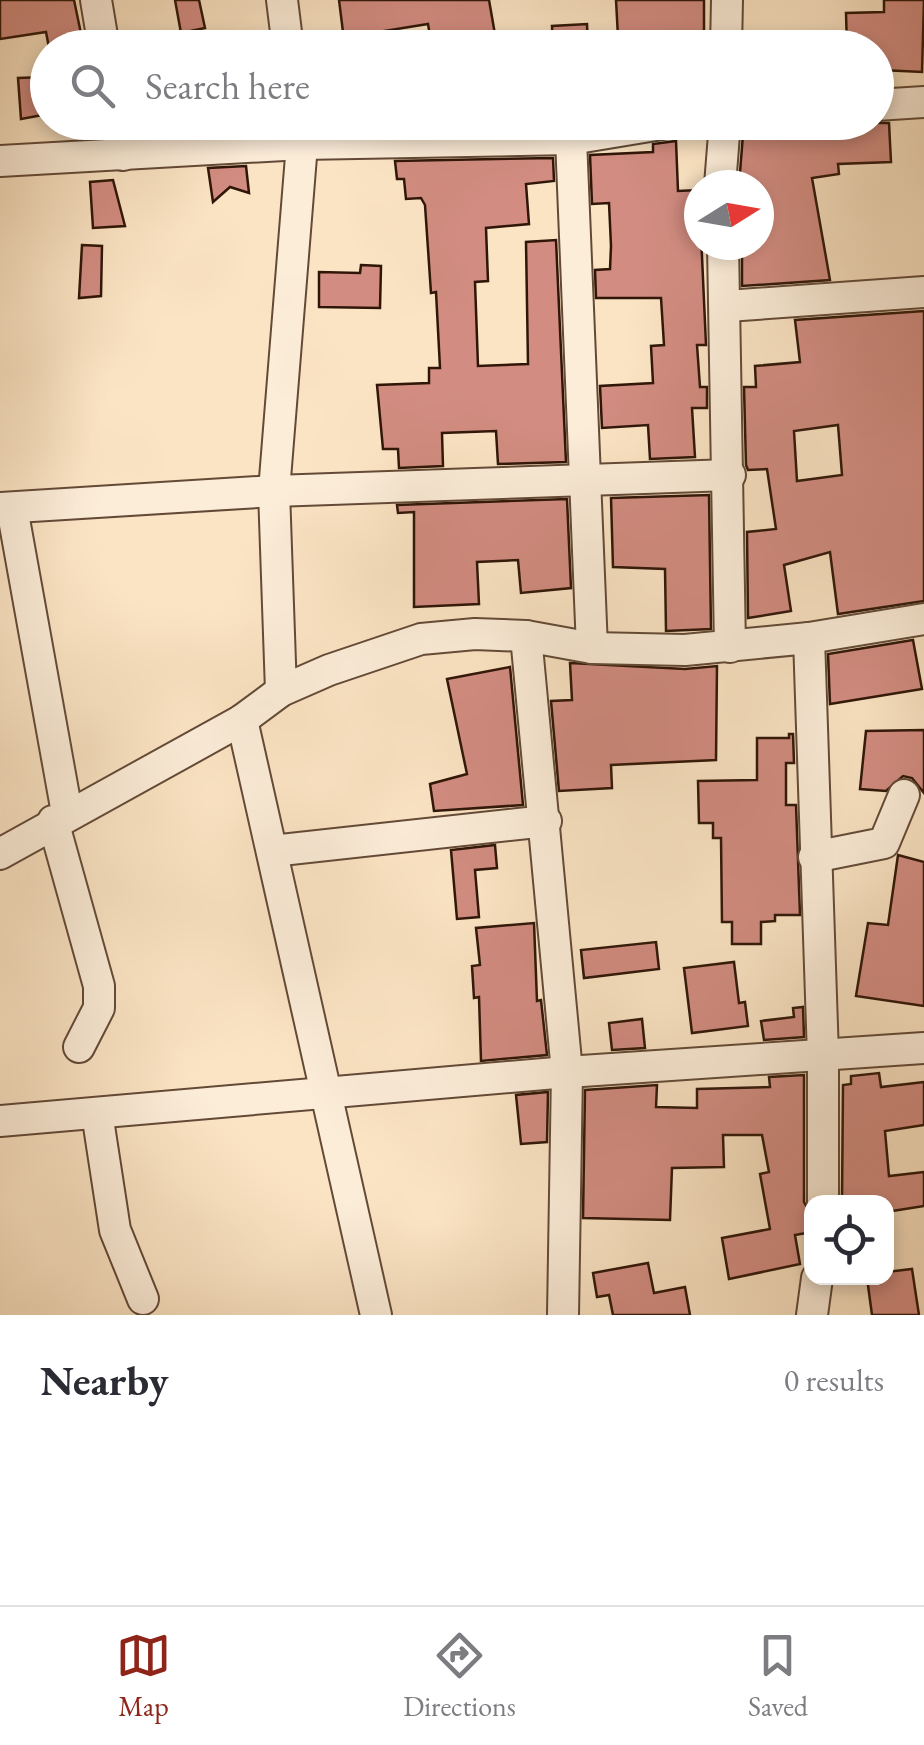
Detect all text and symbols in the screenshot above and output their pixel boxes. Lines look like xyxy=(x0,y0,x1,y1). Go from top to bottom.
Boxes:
search box xyxy=(30,30,894,140)
icon: search xyxy=(65,58,120,113)
text: Search here xyxy=(145,61,310,110)
north arrow xyxy=(684,170,774,260)
map controls xyxy=(804,1195,894,1285)
button: locate xyxy=(804,1195,894,1285)
text: Nearby xyxy=(40,1353,169,1408)
text: 0 results xyxy=(784,1359,884,1401)
tab: Map xyxy=(116,1628,171,1724)
tab: Directions xyxy=(403,1628,516,1724)
tab: Saved xyxy=(748,1628,808,1724)

